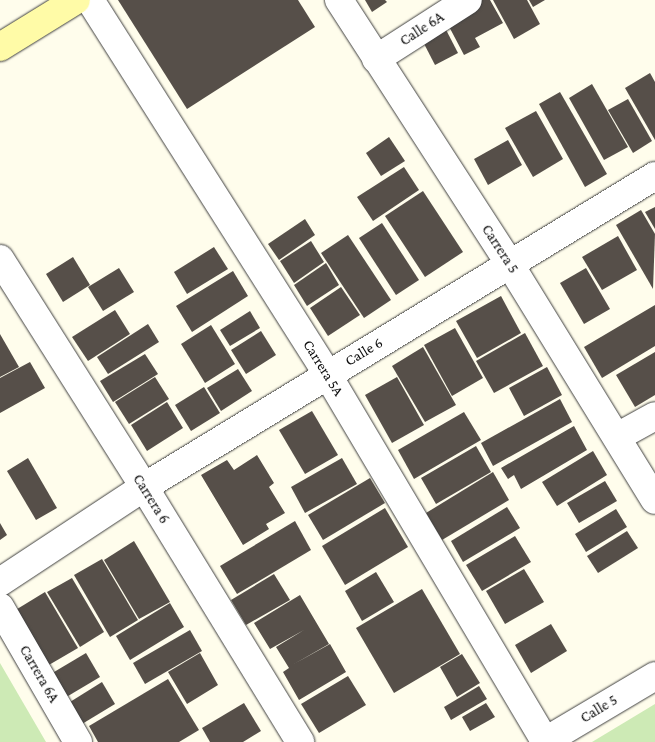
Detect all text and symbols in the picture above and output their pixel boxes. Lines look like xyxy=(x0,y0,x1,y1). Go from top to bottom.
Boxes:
street label: Calle 6A xyxy=(397,8,447,50)
street label: Carrera 5 xyxy=(478,221,522,277)
street label: Calle 6 xyxy=(342,334,386,370)
street label: Carrera 5A xyxy=(299,337,347,399)
street label: Carrera 6 xyxy=(129,471,173,527)
street label: Carrera 6A xyxy=(15,642,63,706)
street label: Calle 5 xyxy=(577,691,621,727)

